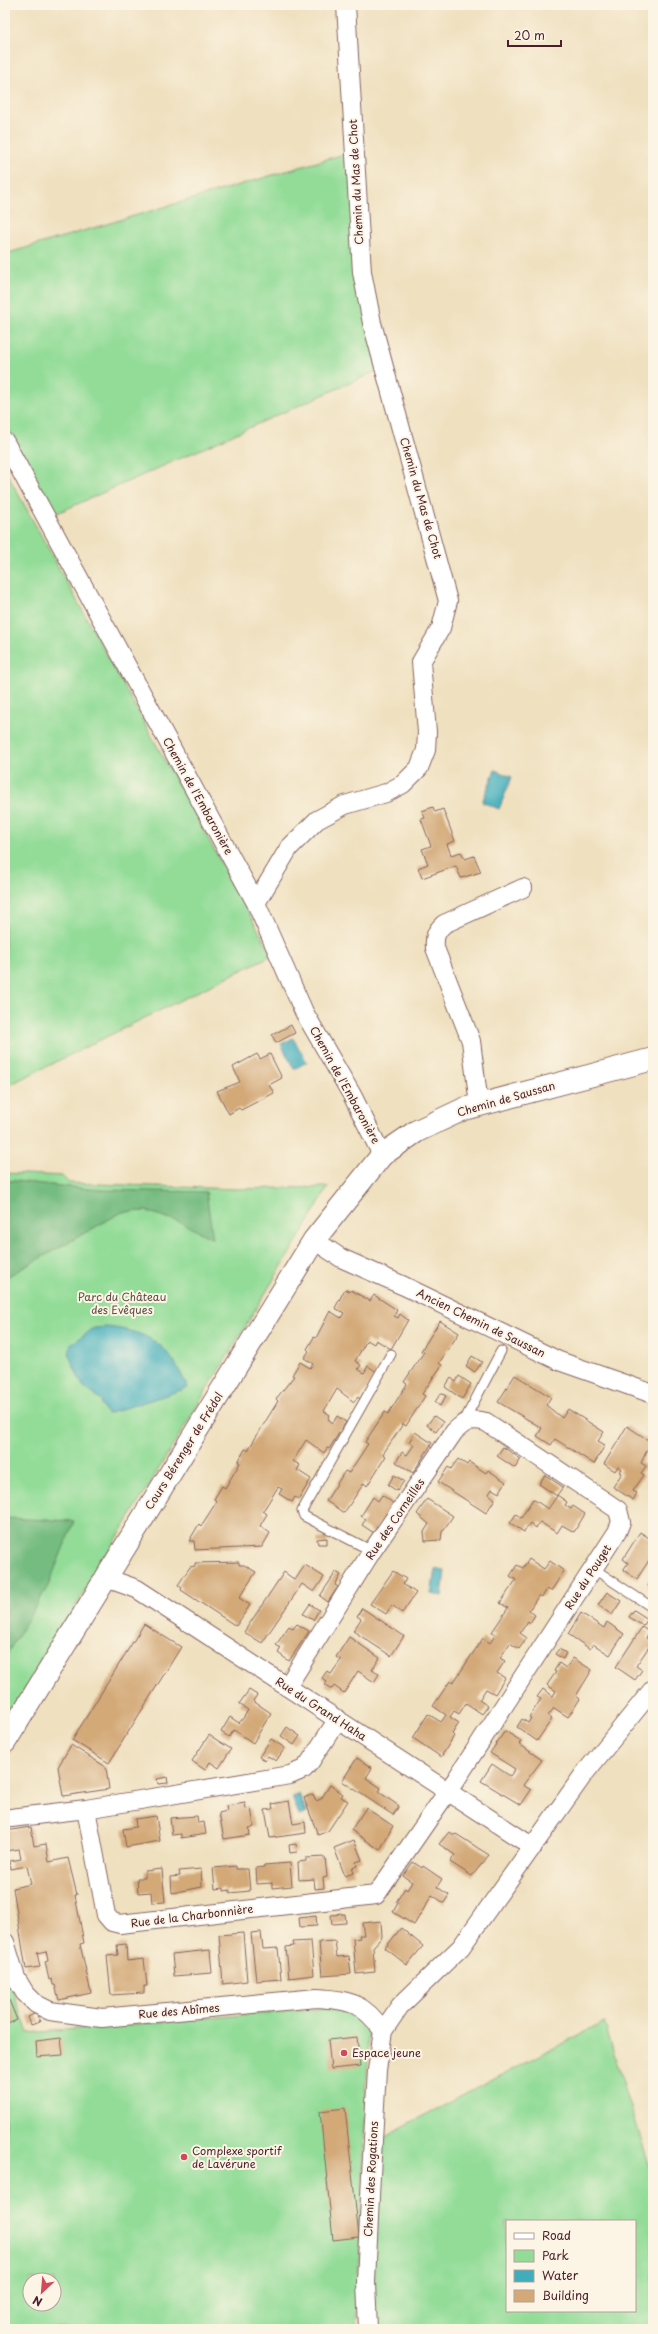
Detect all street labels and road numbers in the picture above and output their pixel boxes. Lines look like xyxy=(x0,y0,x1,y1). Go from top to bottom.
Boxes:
street label: Chemin du Mas de Chot xyxy=(344,118,367,245)
street label: Chemin du Mas de Chot xyxy=(396,435,447,561)
street label: Chemin de l'Embaronière xyxy=(159,734,238,858)
street label: Chemin de l'Embaronière xyxy=(306,1023,385,1147)
street label: Chemin de Saussan xyxy=(455,1076,557,1121)
street label: Ancien Chemin de Saussan xyxy=(414,1284,549,1361)
street label: Cours Bérenger de Frédol xyxy=(140,1389,227,1513)
street label: Rue des Corneilles xyxy=(361,1474,428,1563)
street label: Rue du Pouget xyxy=(560,1540,615,1613)
street label: Rue du Grand Haha xyxy=(272,1673,370,1745)
street label: Rue de la Charbonnière xyxy=(130,1900,254,1931)
street label: Rue des Abîmes xyxy=(138,1998,220,2023)
street label: Chemin des Rogations xyxy=(359,2121,382,2237)

